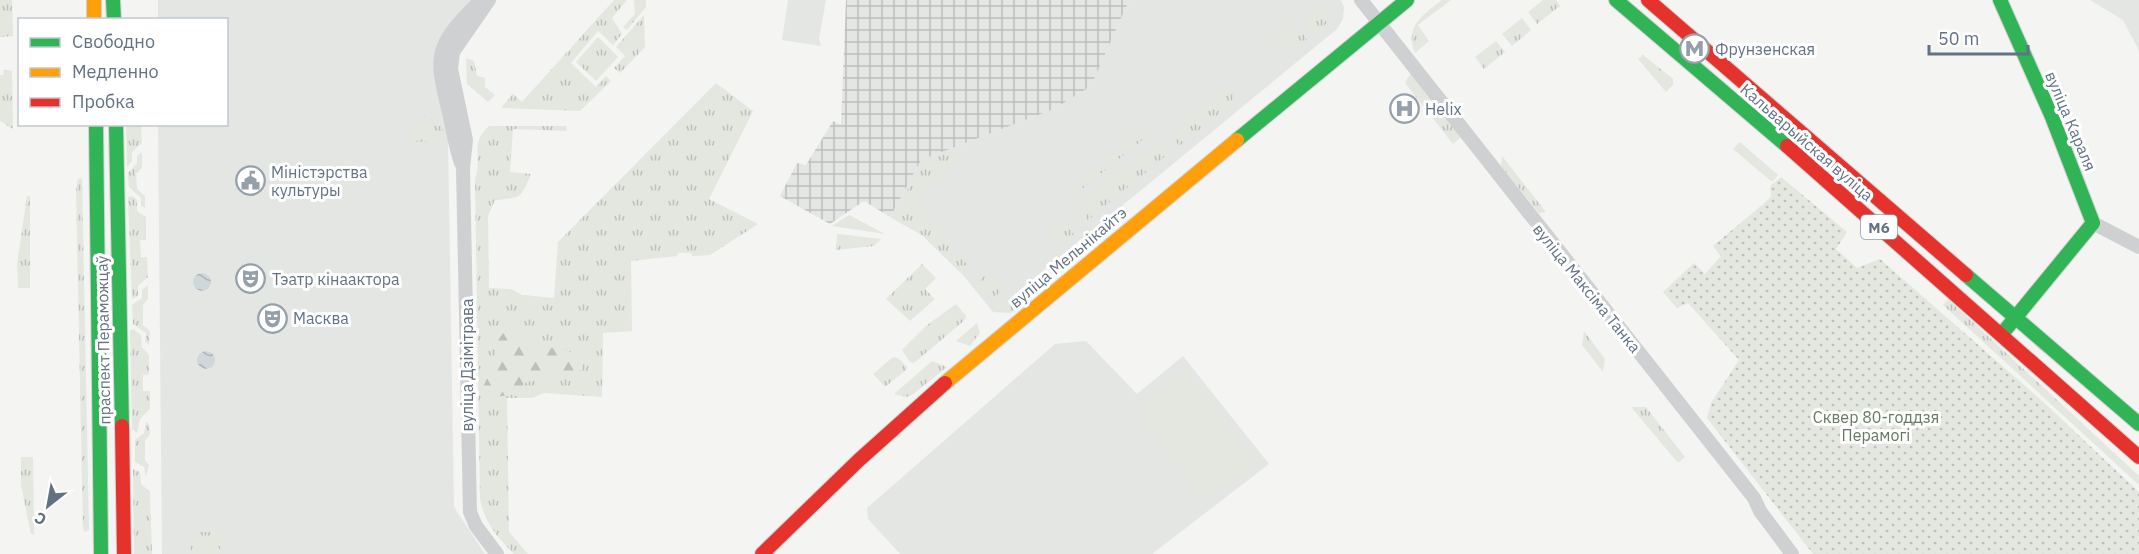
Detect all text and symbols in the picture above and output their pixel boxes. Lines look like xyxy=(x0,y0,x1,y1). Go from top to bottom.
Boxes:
legend xyxy=(18,18,228,126)
scale bar xyxy=(1929,18,2028,56)
text: 50 m xyxy=(1938,27,1980,50)
text: Свободно xyxy=(72,30,155,53)
metro station icon: Фрунзенская xyxy=(1678,33,1710,65)
place label: Фрунзенская xyxy=(1715,39,1815,59)
text: Медленно xyxy=(72,60,159,83)
street label: вуліца Караля xyxy=(2041,68,2101,174)
street label: Кальварыйская вуліца xyxy=(1736,79,1878,205)
text: Пробка xyxy=(72,90,135,113)
hospital icon: Helix xyxy=(1388,93,1420,125)
place label: Helix xyxy=(1425,99,1462,119)
place label: Міністэрства культуры xyxy=(271,162,368,200)
public building icon: Міністэрства культуры xyxy=(234,165,266,197)
street label: вуліца Мельнікайтэ xyxy=(1006,202,1130,312)
road number: М6 xyxy=(1861,215,1897,239)
street label: вуліца Максіма Танка xyxy=(1529,219,1645,357)
street label: праспект Пераможцаў xyxy=(92,255,114,425)
theatre icon: Тэатр кінаактора xyxy=(235,263,267,295)
place label: Тэатр кінаактора xyxy=(272,269,400,289)
street label: вуліца Дзімітрава xyxy=(457,298,477,432)
theatre icon: Масква xyxy=(256,302,288,334)
place label: Масква xyxy=(293,308,349,328)
park label: Сквер 80-годдзя Перамогі xyxy=(1813,407,1939,445)
north arrow xyxy=(18,476,78,536)
text: С xyxy=(31,508,50,530)

